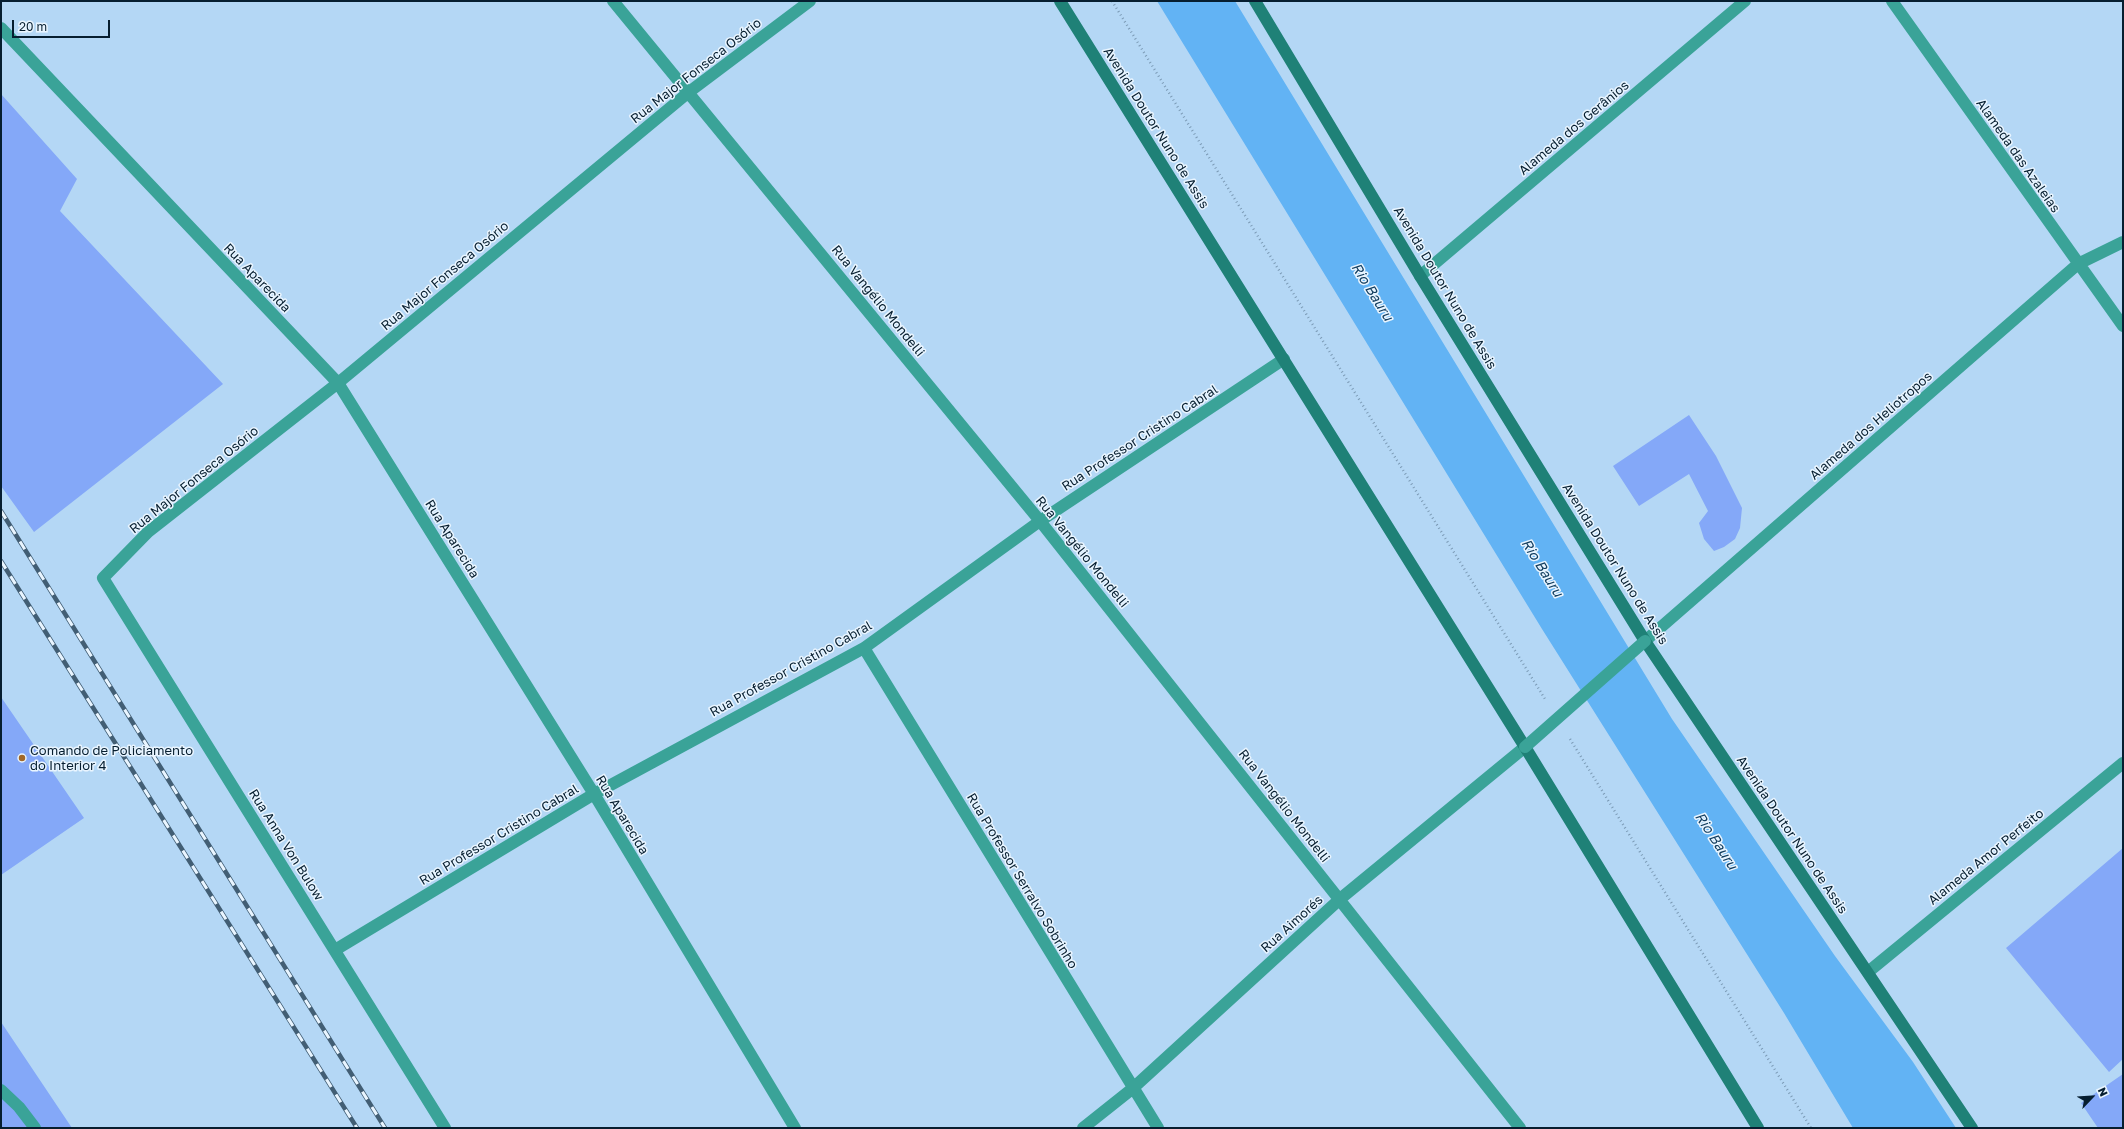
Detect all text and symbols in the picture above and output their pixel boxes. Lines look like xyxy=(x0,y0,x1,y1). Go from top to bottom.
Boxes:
scale bar xyxy=(14,12,112,38)
street label: Rua Major Fonseca Osório xyxy=(628,15,764,127)
text: 20 m xyxy=(19,19,47,34)
street label: Avenida Doutor Nuno de Assis xyxy=(1100,45,1212,211)
street label: Alameda dos Gerânios xyxy=(1516,77,1632,179)
street label: Alameda das Azaleias xyxy=(1973,96,2063,216)
street label: Avenida Doutor Nuno de Assis xyxy=(1390,204,1500,372)
street label: Rua Major Fonseca Osório xyxy=(378,218,512,334)
street label: Rua Aparecida xyxy=(220,240,294,316)
street label: Rua Vangélio Mondelli xyxy=(828,242,928,360)
water label: Rio Bauru xyxy=(1348,260,1396,324)
street label: Alameda dos Heliotropos xyxy=(1807,369,1935,483)
street label: Rua Professor Cristino Cabral xyxy=(1059,382,1221,494)
street label: Rua Major Fonseca Osório xyxy=(126,423,262,537)
street label: Avenida Doutor Nuno de Assis xyxy=(1559,481,1671,647)
street label: Rua Vangélio Mondelli xyxy=(1032,493,1132,611)
street label: Rua Aparecida xyxy=(422,497,482,581)
water label: Rio Bauru xyxy=(1518,536,1566,600)
street label: Rua Professor Cristino Cabral xyxy=(707,618,875,720)
place label: Comando de Policiamento do Interior 4 xyxy=(30,743,193,774)
street label: Rua Vangélio Mondelli xyxy=(1235,746,1333,866)
marker: Comando de Policiamento do Interior 4 xyxy=(17,753,27,763)
street label: Avenida Doutor Nuno de Assis xyxy=(1733,753,1851,917)
street label: Rua Aparecida xyxy=(592,773,652,857)
street label: Rua Professor Cristino Cabral xyxy=(417,781,581,889)
street label: Rua Anna Von Bulow xyxy=(245,787,327,903)
street label: Rua Professor Serralvo Sobrinho xyxy=(963,790,1081,972)
street label: Alameda Amor Perfeito xyxy=(1925,806,2047,908)
water label: Rio Bauru xyxy=(1691,809,1741,873)
street label: Rua Aimorés xyxy=(1258,892,1326,956)
north arrow xyxy=(2072,1077,2112,1117)
text: N xyxy=(2096,1085,2111,1098)

